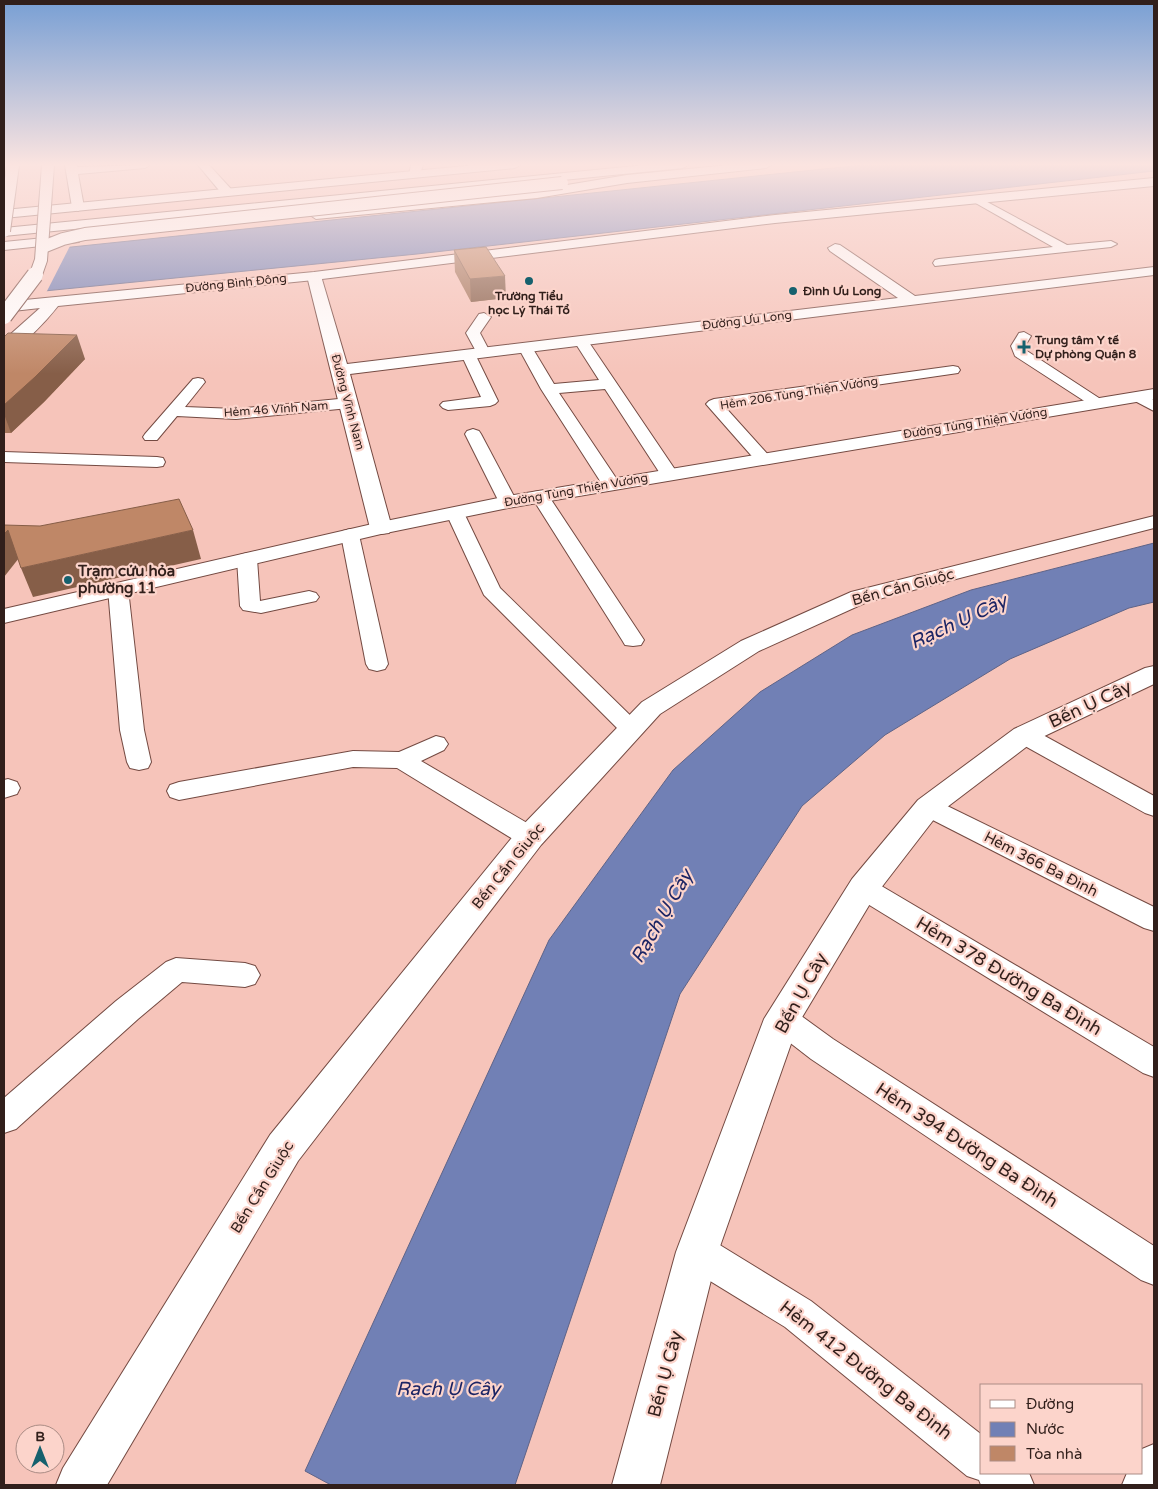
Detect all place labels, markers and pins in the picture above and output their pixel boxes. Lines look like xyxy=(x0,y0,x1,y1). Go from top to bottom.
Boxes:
marker: Trường Tiểu học Lý Thái Tổ xyxy=(523,275,535,287)
place label: Đình Ưu Long xyxy=(802,284,881,299)
marker: Đình Ưu Long xyxy=(787,285,799,297)
place label: Trường Tiểu học Lý Thái Tổ xyxy=(488,289,570,318)
place label: Trung tâm Y tế Dự phòng Quận 8 xyxy=(1034,333,1137,362)
marker: Trung tâm Y tế Dự phòng Quận 8 xyxy=(1017,340,1031,354)
place label: Trạm cứu hỏa phường 11 xyxy=(77,562,175,598)
marker: Trạm cứu hỏa phường 11 xyxy=(62,574,74,586)

